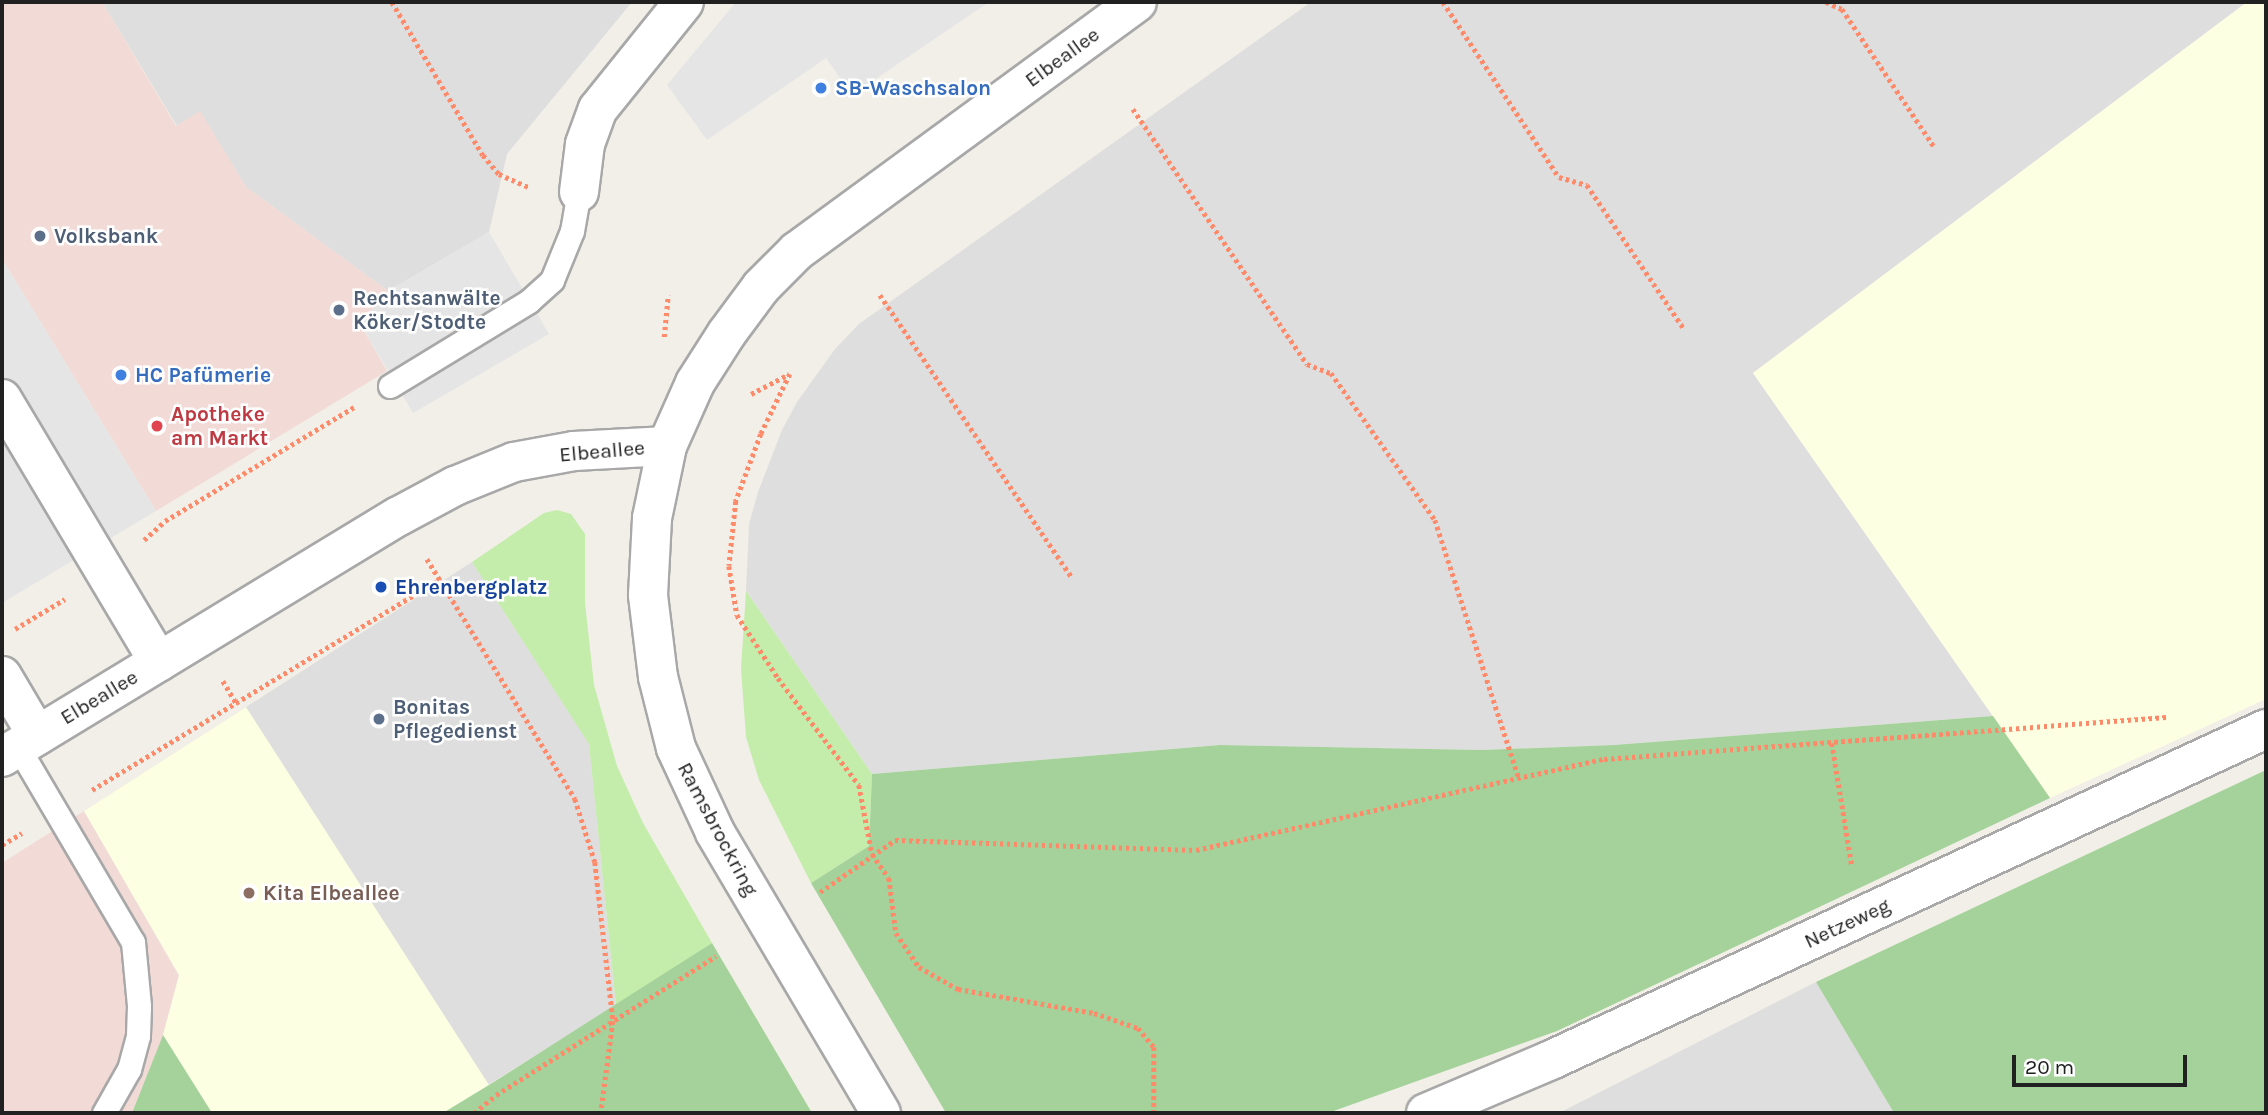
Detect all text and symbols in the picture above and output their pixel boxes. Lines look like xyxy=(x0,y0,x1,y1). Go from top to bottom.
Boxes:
street label: Elbeallee xyxy=(1020,22,1104,92)
place label: SB-Waschsalon xyxy=(835,75,991,101)
marker: SB-Waschsalon xyxy=(813,80,829,96)
place label: Volksbank xyxy=(54,223,158,249)
marker: Volksbank xyxy=(32,228,48,244)
place label: Rechtsanwälte Köker/Stodte xyxy=(353,285,501,335)
marker: Rechtsanwälte Köker/Stodte xyxy=(331,302,347,318)
place label: HC Pafümerie xyxy=(135,362,271,388)
marker: HC Pafümerie xyxy=(113,367,129,383)
place label: Apotheke am Markt xyxy=(171,401,268,451)
marker: Apotheke am Markt xyxy=(149,418,165,434)
street label: Elbeallee xyxy=(558,435,646,467)
place label: Ehrenbergplatz xyxy=(395,574,547,600)
marker: Ehrenbergplatz xyxy=(373,579,389,595)
street label: Elbeallee xyxy=(56,664,142,730)
place label: Bonitas Pflegedienst xyxy=(393,694,517,744)
marker: Bonitas Pflegedienst xyxy=(371,711,387,727)
street label: Ramsbrockring xyxy=(672,758,764,900)
place label: Kita Elbeallee xyxy=(263,880,400,906)
marker: Kita Elbeallee xyxy=(241,885,257,901)
street label: Netzeweg xyxy=(1800,892,1894,954)
scale bar xyxy=(2016,1042,2191,1086)
text: 20 m xyxy=(2025,1055,2074,1079)

